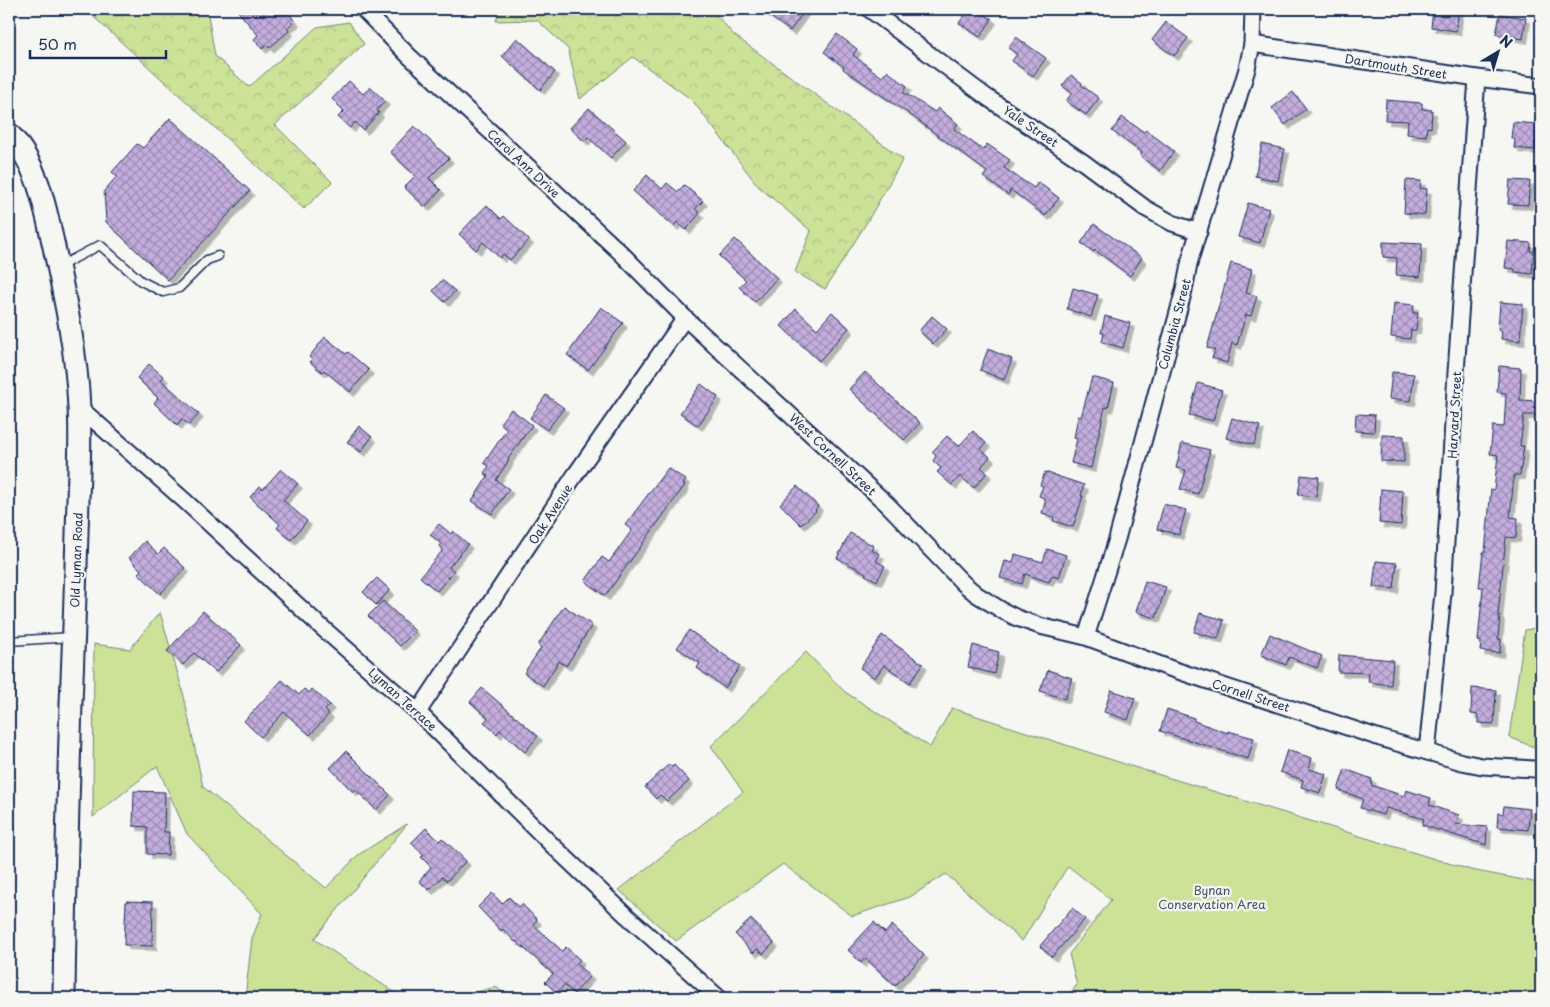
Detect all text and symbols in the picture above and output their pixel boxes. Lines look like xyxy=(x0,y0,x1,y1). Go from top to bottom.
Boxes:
scale bar xyxy=(30,28,166,60)
north arrow xyxy=(1472,28,1522,78)
text: N xyxy=(1495,30,1517,53)
text: 50 m xyxy=(38,32,77,55)
street label: Dartmouth Street xyxy=(1344,49,1448,83)
street label: Yale Street xyxy=(1000,101,1062,151)
street label: Carol Ann Drive xyxy=(484,124,565,202)
street label: Columbia Street xyxy=(1153,276,1195,372)
street label: Harvard Street xyxy=(1443,371,1465,459)
street label: West Cornell Street xyxy=(785,409,881,499)
street label: Oak Avenue xyxy=(524,480,577,548)
street label: Old Lyman Road xyxy=(65,512,87,608)
street label: Lyman Terrace xyxy=(365,663,441,735)
street label: Cornell Street xyxy=(1210,674,1292,716)
park label: Bynan Conservation Area xyxy=(1158,881,1266,913)

